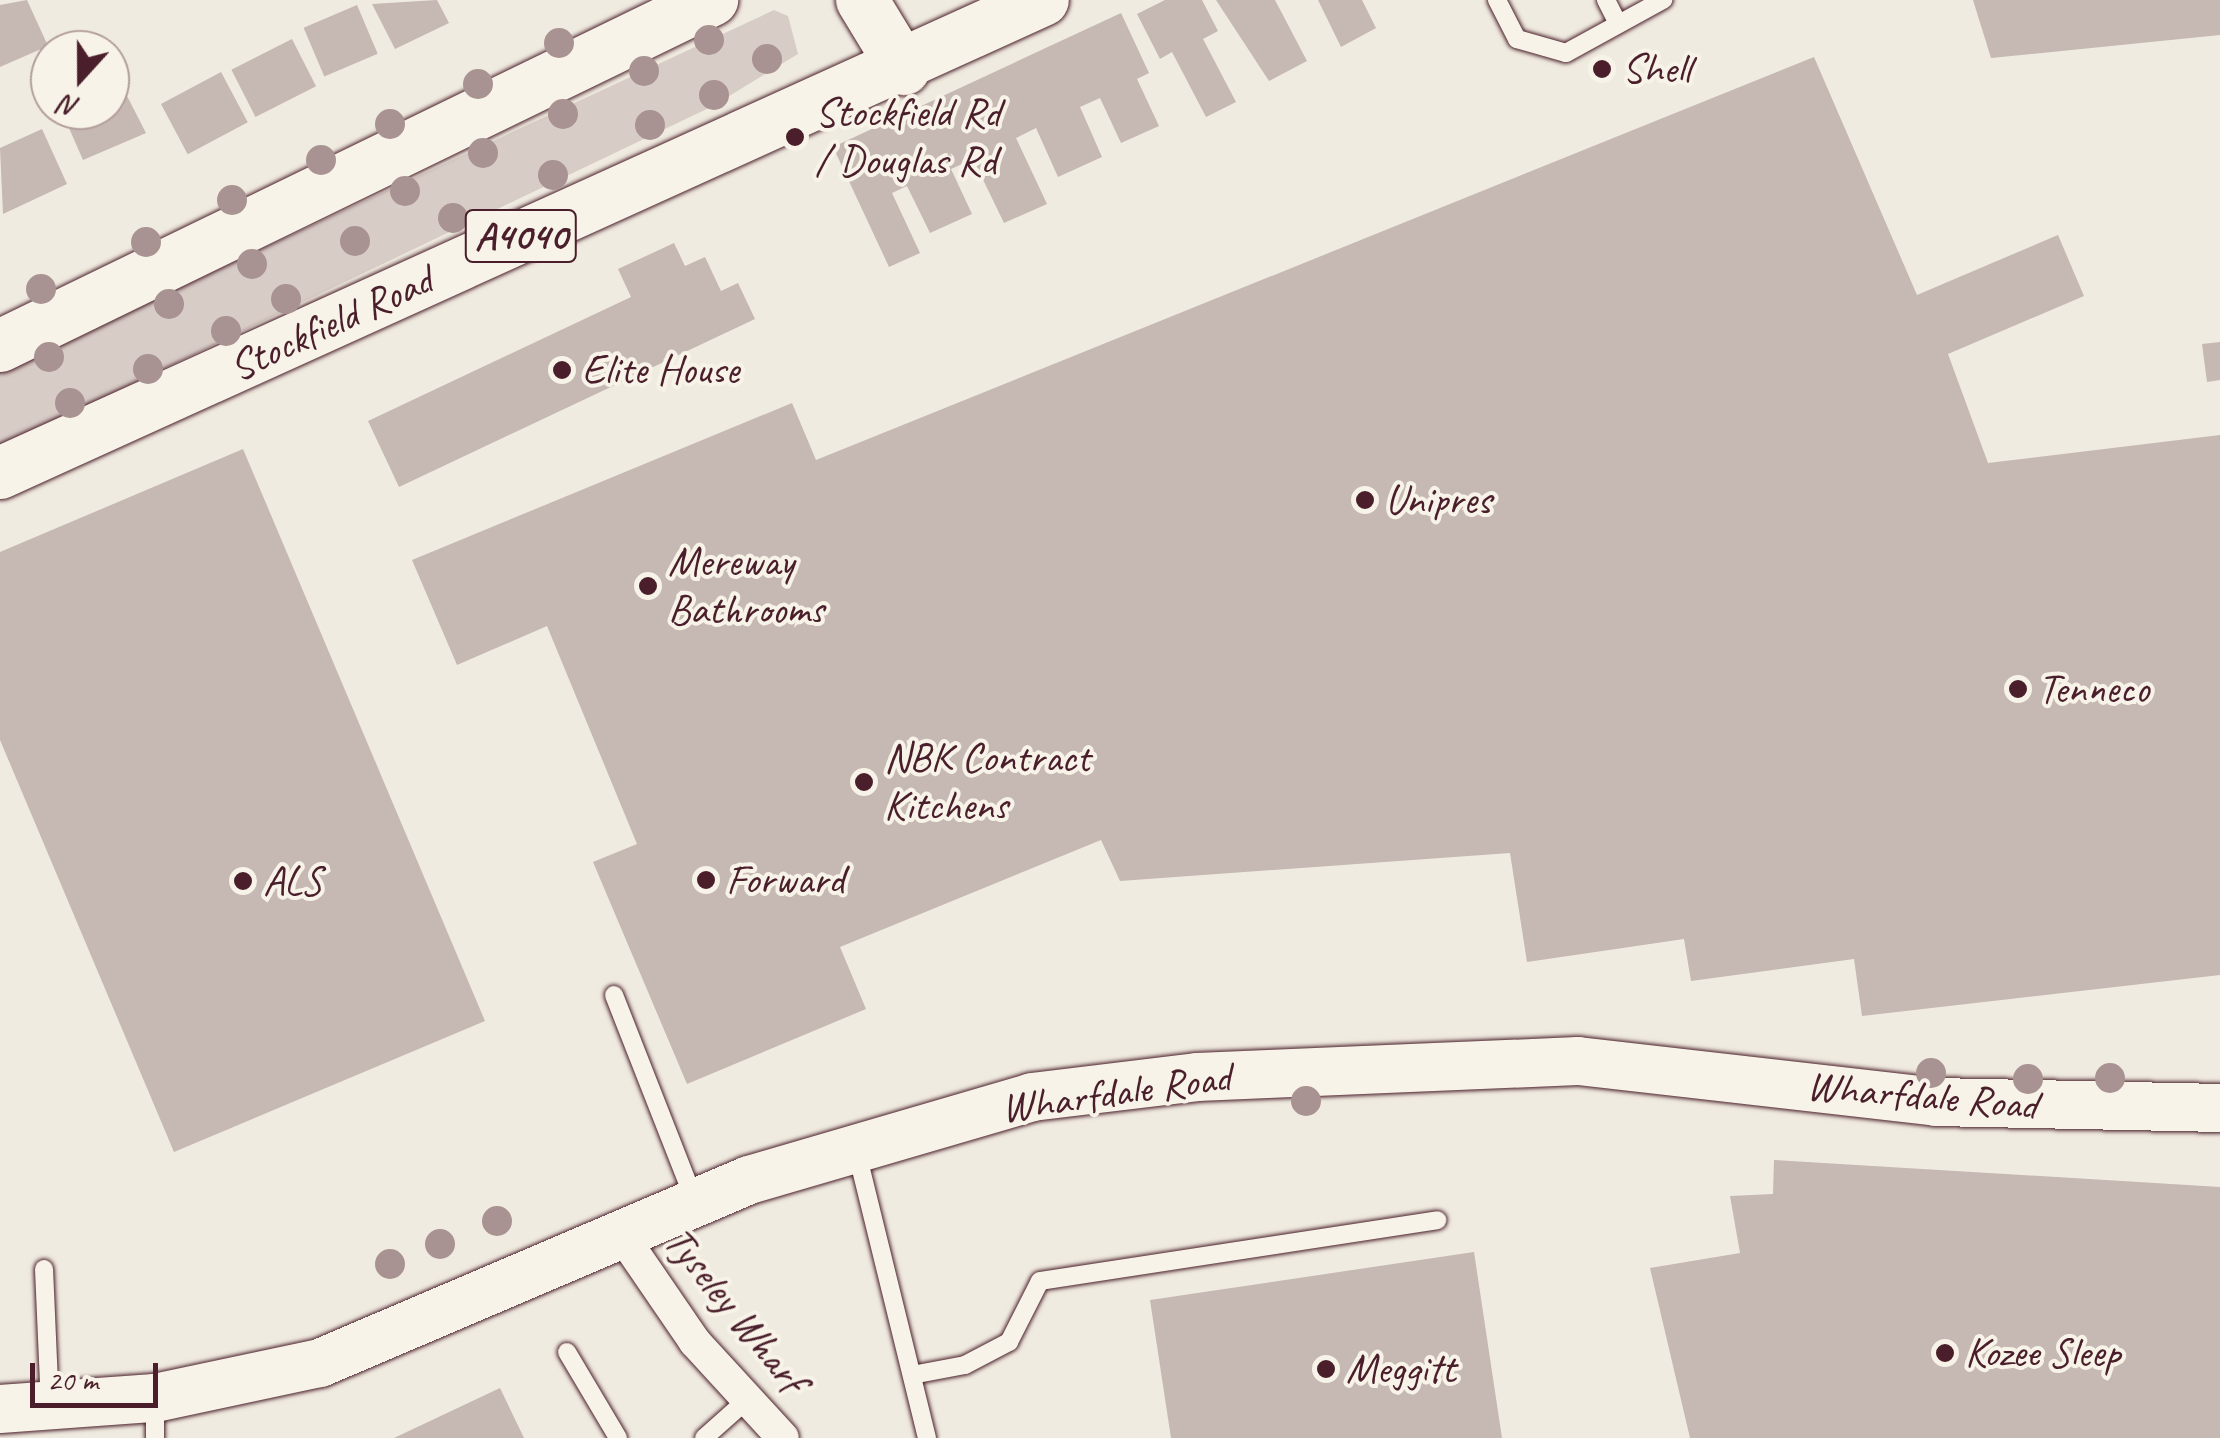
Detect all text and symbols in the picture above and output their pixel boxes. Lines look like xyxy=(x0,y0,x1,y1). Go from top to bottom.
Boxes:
north arrow xyxy=(30,30,130,130)
place label: Shell xyxy=(1622,44,1691,94)
marker: Shell xyxy=(1591,58,1613,80)
text: N xyxy=(55,87,84,126)
place label: Stockfield Rd / Douglas Rd xyxy=(815,88,1000,186)
marker: Stockfield Rd / Douglas Rd xyxy=(784,126,806,148)
road number: A4040 xyxy=(464,201,578,271)
street label: Stockfield Road xyxy=(222,255,440,393)
place label: Elite House xyxy=(582,345,739,395)
marker: Elite House xyxy=(551,359,573,381)
place label: Unipres xyxy=(1385,475,1491,525)
marker: Unipres xyxy=(1354,489,1376,511)
place label: Mereway Bathrooms xyxy=(668,537,824,636)
marker: Mereway Bathrooms xyxy=(637,575,659,597)
place label: Tenneco xyxy=(2038,664,2149,714)
marker: Tenneco xyxy=(2007,678,2029,700)
place label: NBK Contract Kitchens xyxy=(884,733,1090,831)
marker: NBK Contract Kitchens xyxy=(853,771,875,793)
place label: Forward xyxy=(726,855,844,905)
place label: ALS xyxy=(263,856,322,906)
marker: Forward xyxy=(695,869,717,891)
marker: ALS xyxy=(232,870,254,892)
street label: Wharfdale Road xyxy=(998,1052,1234,1134)
street label: Wharfdale Road xyxy=(1805,1061,2039,1131)
street label: Tyseley Wharf xyxy=(652,1216,818,1404)
place label: Kozee Sleep xyxy=(1965,1328,2121,1378)
marker: Kozee Sleep xyxy=(1934,1342,1956,1364)
scale bar xyxy=(35,1343,162,1405)
place label: Meggitt xyxy=(1346,1344,1455,1394)
marker: Meggitt xyxy=(1315,1358,1337,1380)
text: 20 m xyxy=(47,1361,98,1399)

